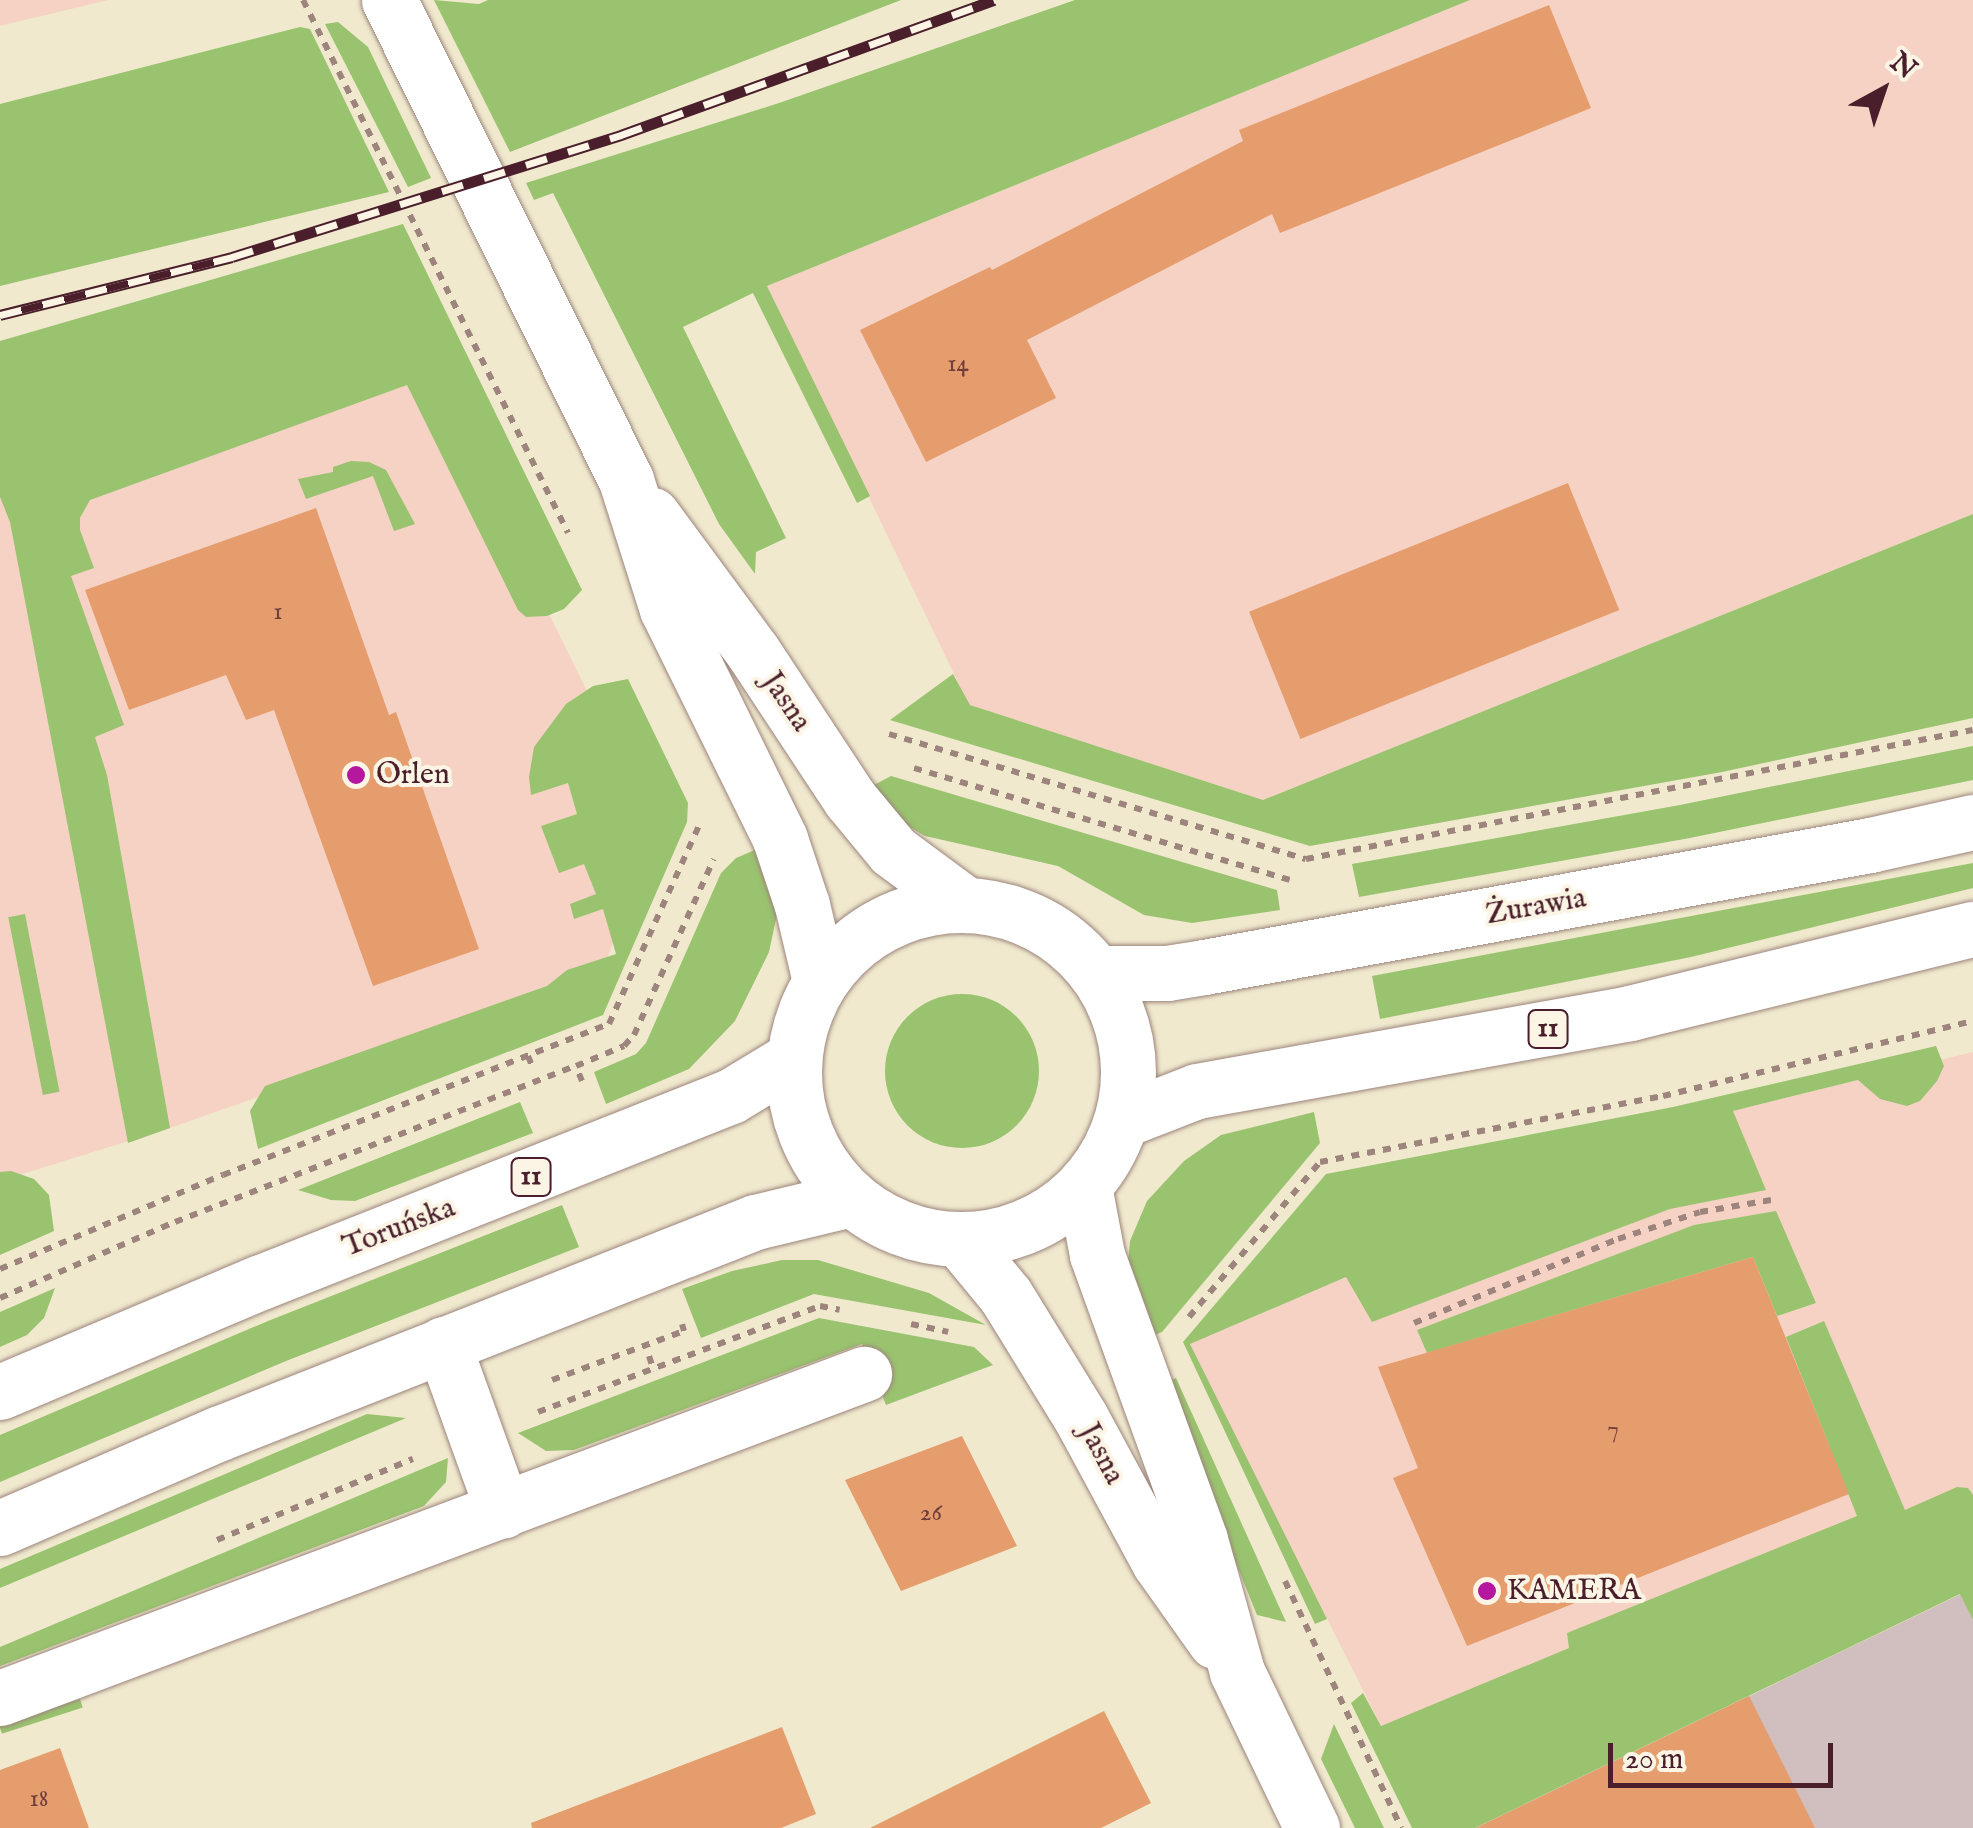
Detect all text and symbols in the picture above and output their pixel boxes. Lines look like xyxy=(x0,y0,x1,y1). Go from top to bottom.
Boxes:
north arrow xyxy=(1833,40,1933,140)
text: N xyxy=(1882,45,1923,88)
house number: 14 xyxy=(947,349,969,379)
house number: 1 xyxy=(273,597,283,627)
street label: Jasna xyxy=(753,665,819,739)
place label: Orlen xyxy=(376,757,450,793)
marker: Orlen xyxy=(345,764,367,786)
street label: Żurawia xyxy=(1483,881,1589,933)
road number: 11 xyxy=(1526,1006,1570,1052)
road number: 11 xyxy=(508,1154,554,1200)
street label: Toruńska xyxy=(338,1190,460,1266)
house number: 7 xyxy=(1607,1415,1619,1445)
street label: Jasna xyxy=(1070,1417,1132,1491)
house number: 26 xyxy=(920,1498,942,1528)
place label: KAMERA xyxy=(1507,1573,1641,1609)
marker: KAMERA xyxy=(1476,1580,1498,1602)
scale bar xyxy=(1613,1723,1838,1785)
text: 20 m xyxy=(1625,1741,1684,1779)
house number: 18 xyxy=(29,1784,49,1814)

